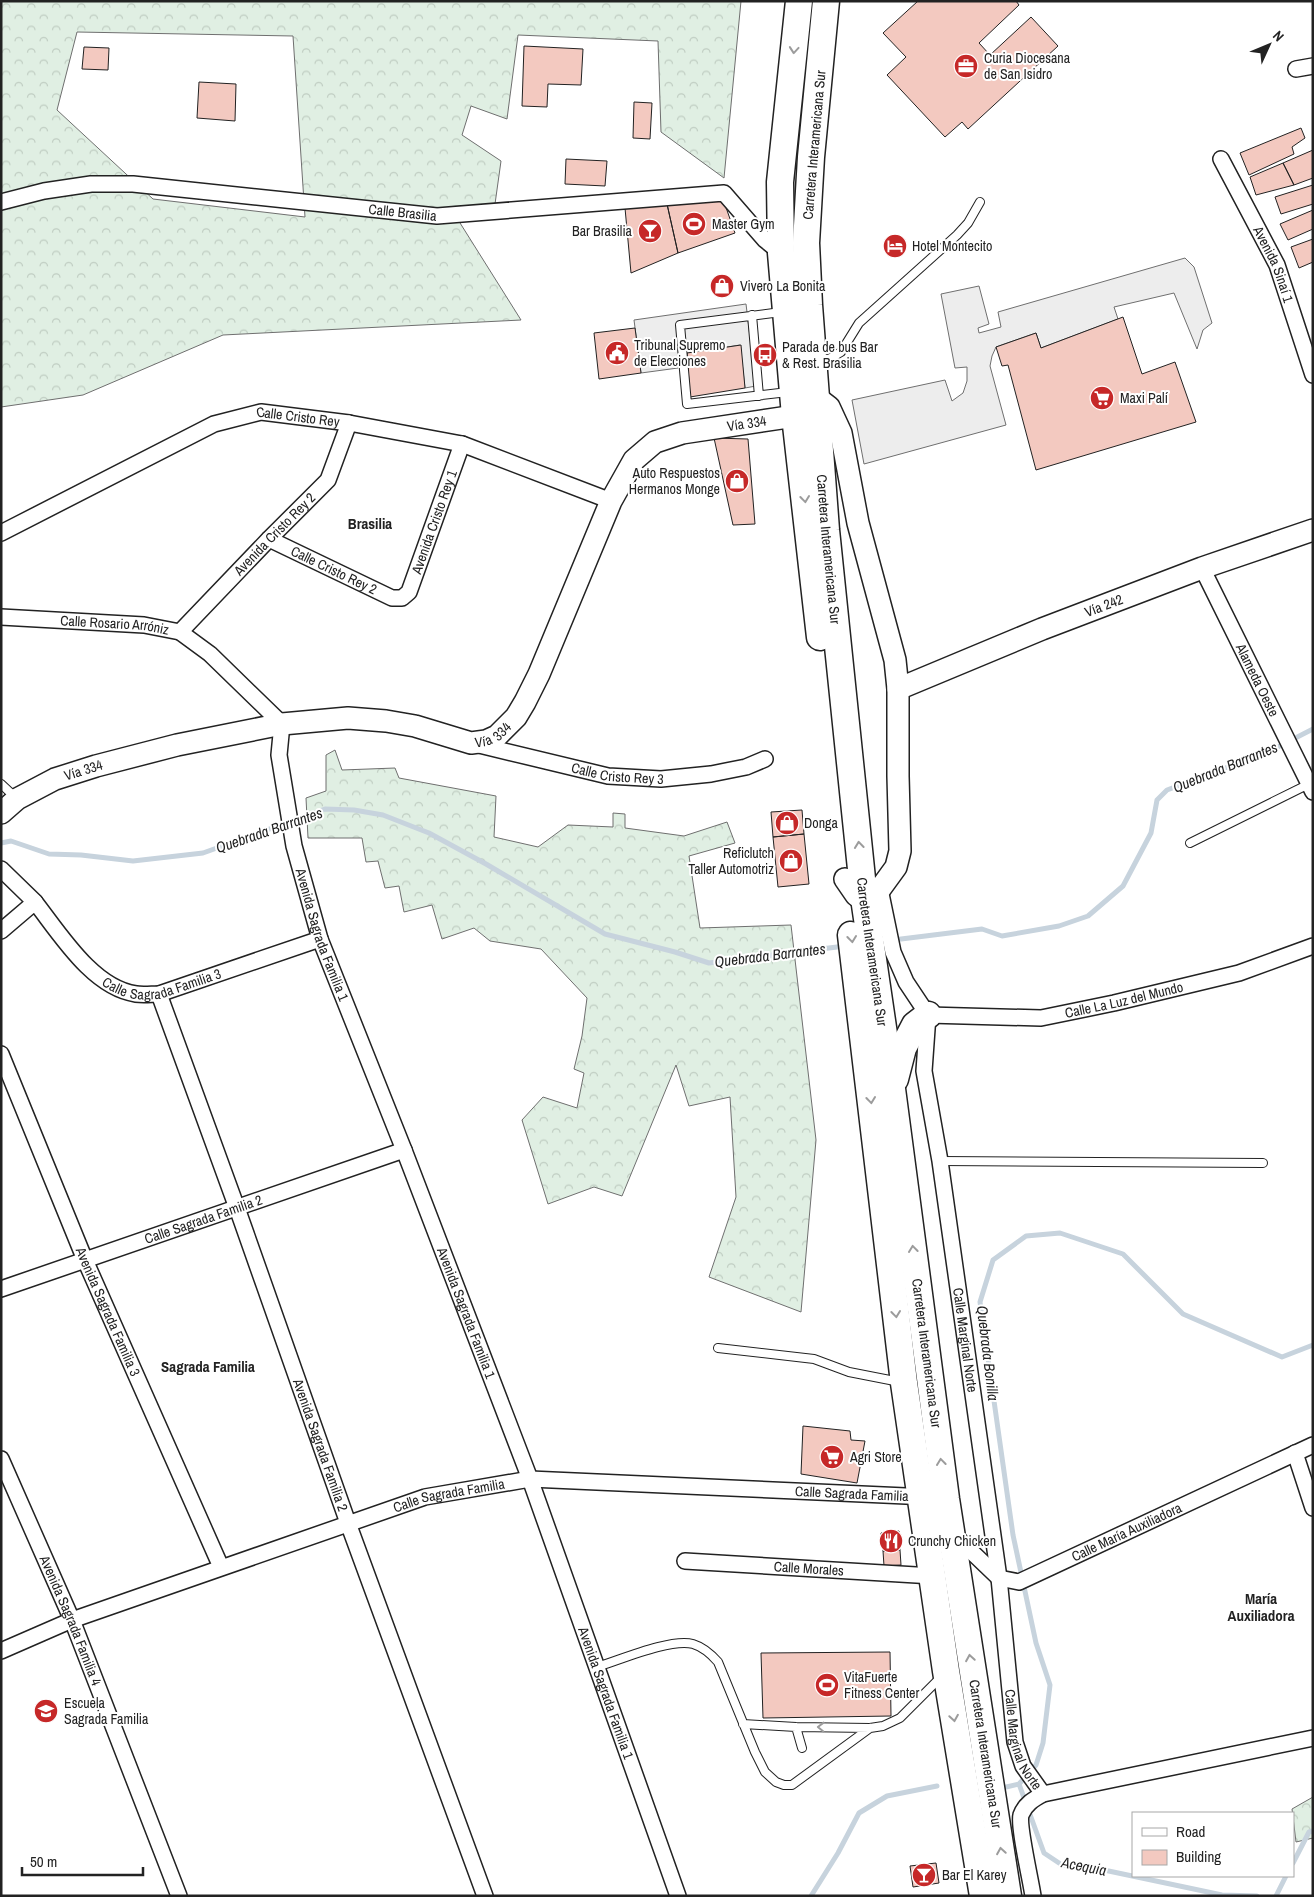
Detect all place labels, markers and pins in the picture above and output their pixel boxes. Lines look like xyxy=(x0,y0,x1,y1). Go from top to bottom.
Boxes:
place label: Curia Diocesana de San Isidro xyxy=(984,49,1071,83)
office icon: Curia Diocesana de San Isidro xyxy=(953,53,979,79)
sports icon: Master Gym xyxy=(681,211,707,237)
place label: Master Gym xyxy=(712,215,775,233)
bar icon: Bar Brasilia xyxy=(637,218,663,244)
place label: Bar Brasilia xyxy=(572,222,633,240)
hotel icon: Hotel Montecito xyxy=(882,233,908,259)
place label: Hotel Montecito xyxy=(912,237,992,255)
shop icon: Vivero La Bonita xyxy=(709,273,735,299)
place label: Vivero La Bonita xyxy=(740,277,826,295)
place label: Tribunal Supremo de Elecciones xyxy=(634,336,725,370)
place label: Parada de bus Bar & Rest. Brasilia xyxy=(782,338,878,372)
public building icon: Tribunal Supremo de Elecciones xyxy=(604,340,630,366)
bus stop icon: Parada de bus Bar & Rest. Brasilia xyxy=(752,342,778,368)
supermarket icon: Maxi Palí xyxy=(1089,385,1115,411)
place label: Maxi Palí xyxy=(1120,389,1169,407)
place label: Auto Respuestos Hermanos Monge xyxy=(629,464,720,498)
shop icon: Auto Respuestos Hermanos Monge xyxy=(724,468,750,494)
shop icon: Donga xyxy=(774,810,800,836)
place label: Donga xyxy=(804,814,838,832)
place label: Reficlutch Taller Automotriz xyxy=(688,844,774,878)
shop icon: Reficlutch Taller Automotriz xyxy=(778,848,804,874)
supermarket icon: Agri Store xyxy=(819,1444,845,1470)
place label: Agri Store xyxy=(849,1448,902,1466)
restaurant icon: Crunchy Chicken xyxy=(878,1528,904,1554)
place label: Crunchy Chicken xyxy=(908,1532,996,1550)
place label: VitaFuerte Fitness Center xyxy=(844,1668,919,1702)
sports icon: VitaFuerte Fitness Center xyxy=(814,1672,840,1698)
place label: Escuela Sagrada Familia xyxy=(64,1694,149,1728)
school or university icon: Escuela Sagrada Familia xyxy=(33,1698,59,1724)
bar icon: Bar El Karey xyxy=(911,1862,937,1888)
place label: Bar El Karey xyxy=(942,1866,1007,1884)

